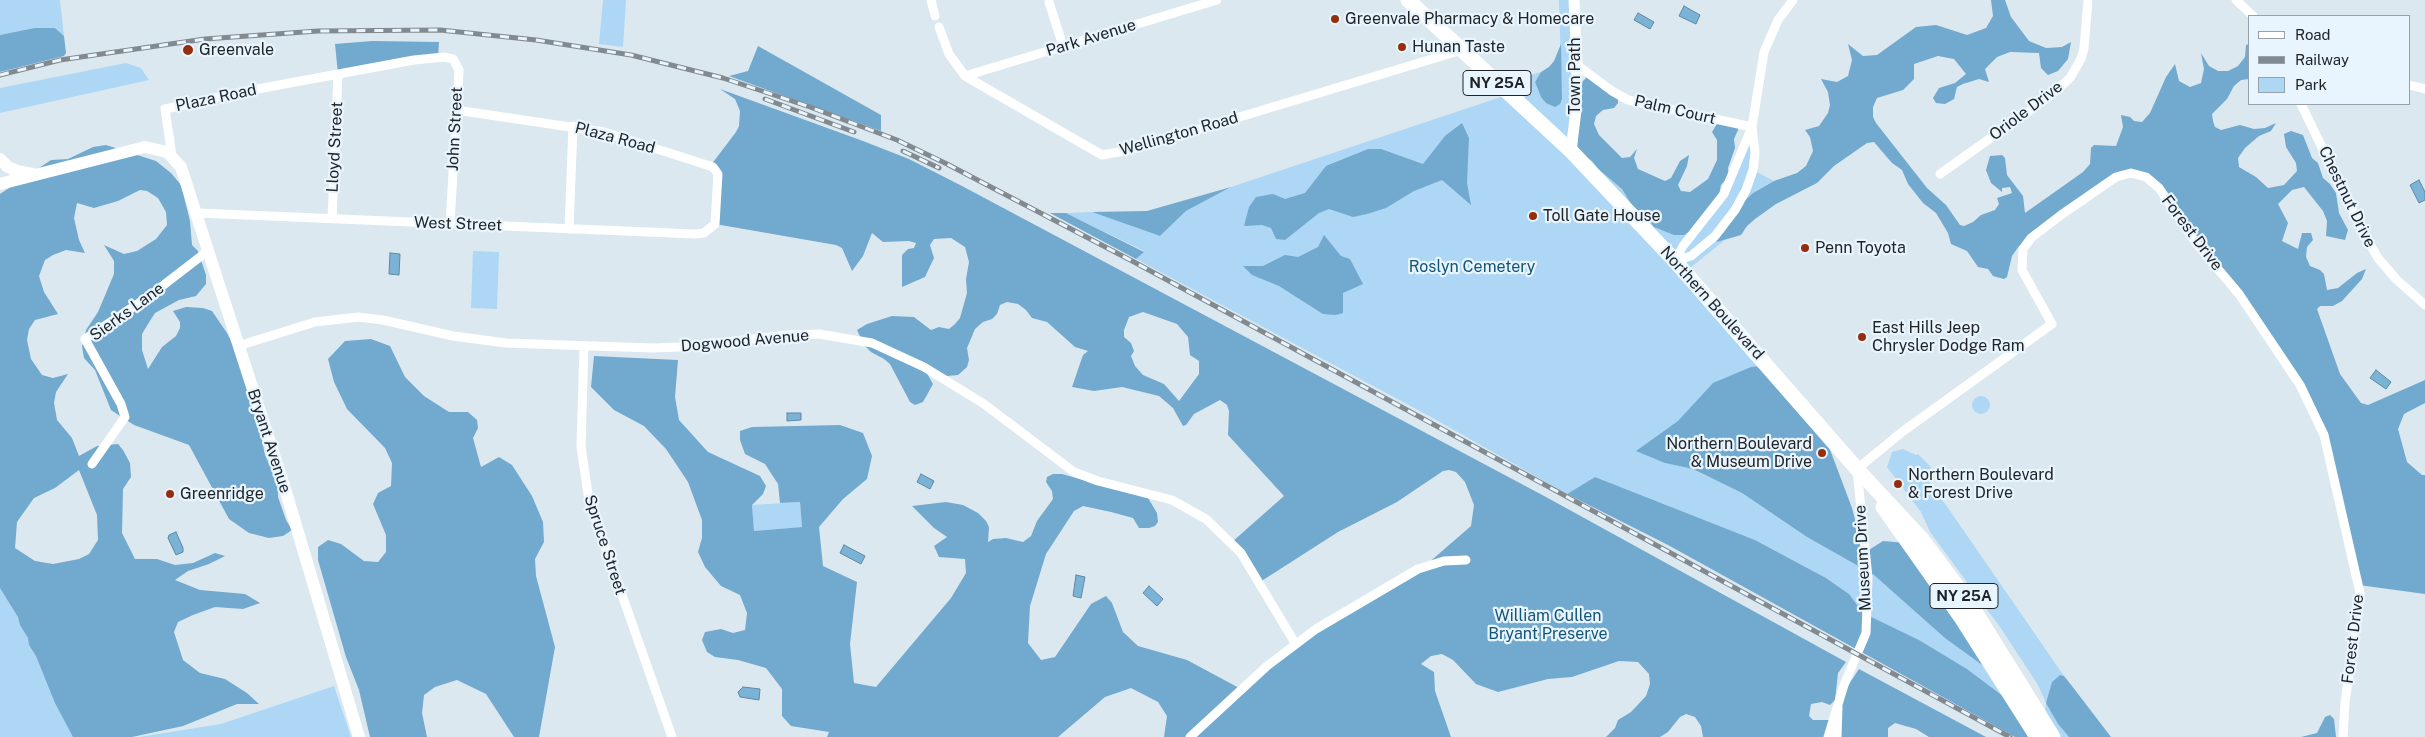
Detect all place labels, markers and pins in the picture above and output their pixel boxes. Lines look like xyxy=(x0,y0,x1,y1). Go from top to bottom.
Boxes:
place label: Greenvale Pharmacy & Homecare xyxy=(1345,9,1594,29)
marker: Greenvale Pharmacy & Homecare xyxy=(1329,13,1341,25)
place label: Hunan Taste xyxy=(1412,37,1505,57)
place label: Greenvale xyxy=(199,40,274,60)
marker: Hunan Taste xyxy=(1396,41,1408,53)
marker: Greenvale xyxy=(181,43,195,57)
place label: Toll Gate House xyxy=(1543,206,1661,226)
marker: Toll Gate House xyxy=(1527,210,1539,222)
place label: Penn Toyota xyxy=(1815,238,1906,258)
marker: Penn Toyota xyxy=(1799,242,1811,254)
place label: East Hills Jeep Chrysler Dodge Ram xyxy=(1872,318,2025,356)
marker: East Hills Jeep Chrysler Dodge Ram xyxy=(1856,331,1868,343)
place label: Northern Boulevard & Museum Drive xyxy=(1666,434,1812,472)
marker: Northern Boulevard & Museum Drive xyxy=(1816,447,1828,459)
place label: Northern Boulevard & Forest Drive xyxy=(1908,465,2054,503)
marker: Northern Boulevard & Forest Drive xyxy=(1892,478,1904,490)
place label: Greenridge xyxy=(180,484,264,504)
marker: Greenridge xyxy=(164,488,176,500)

